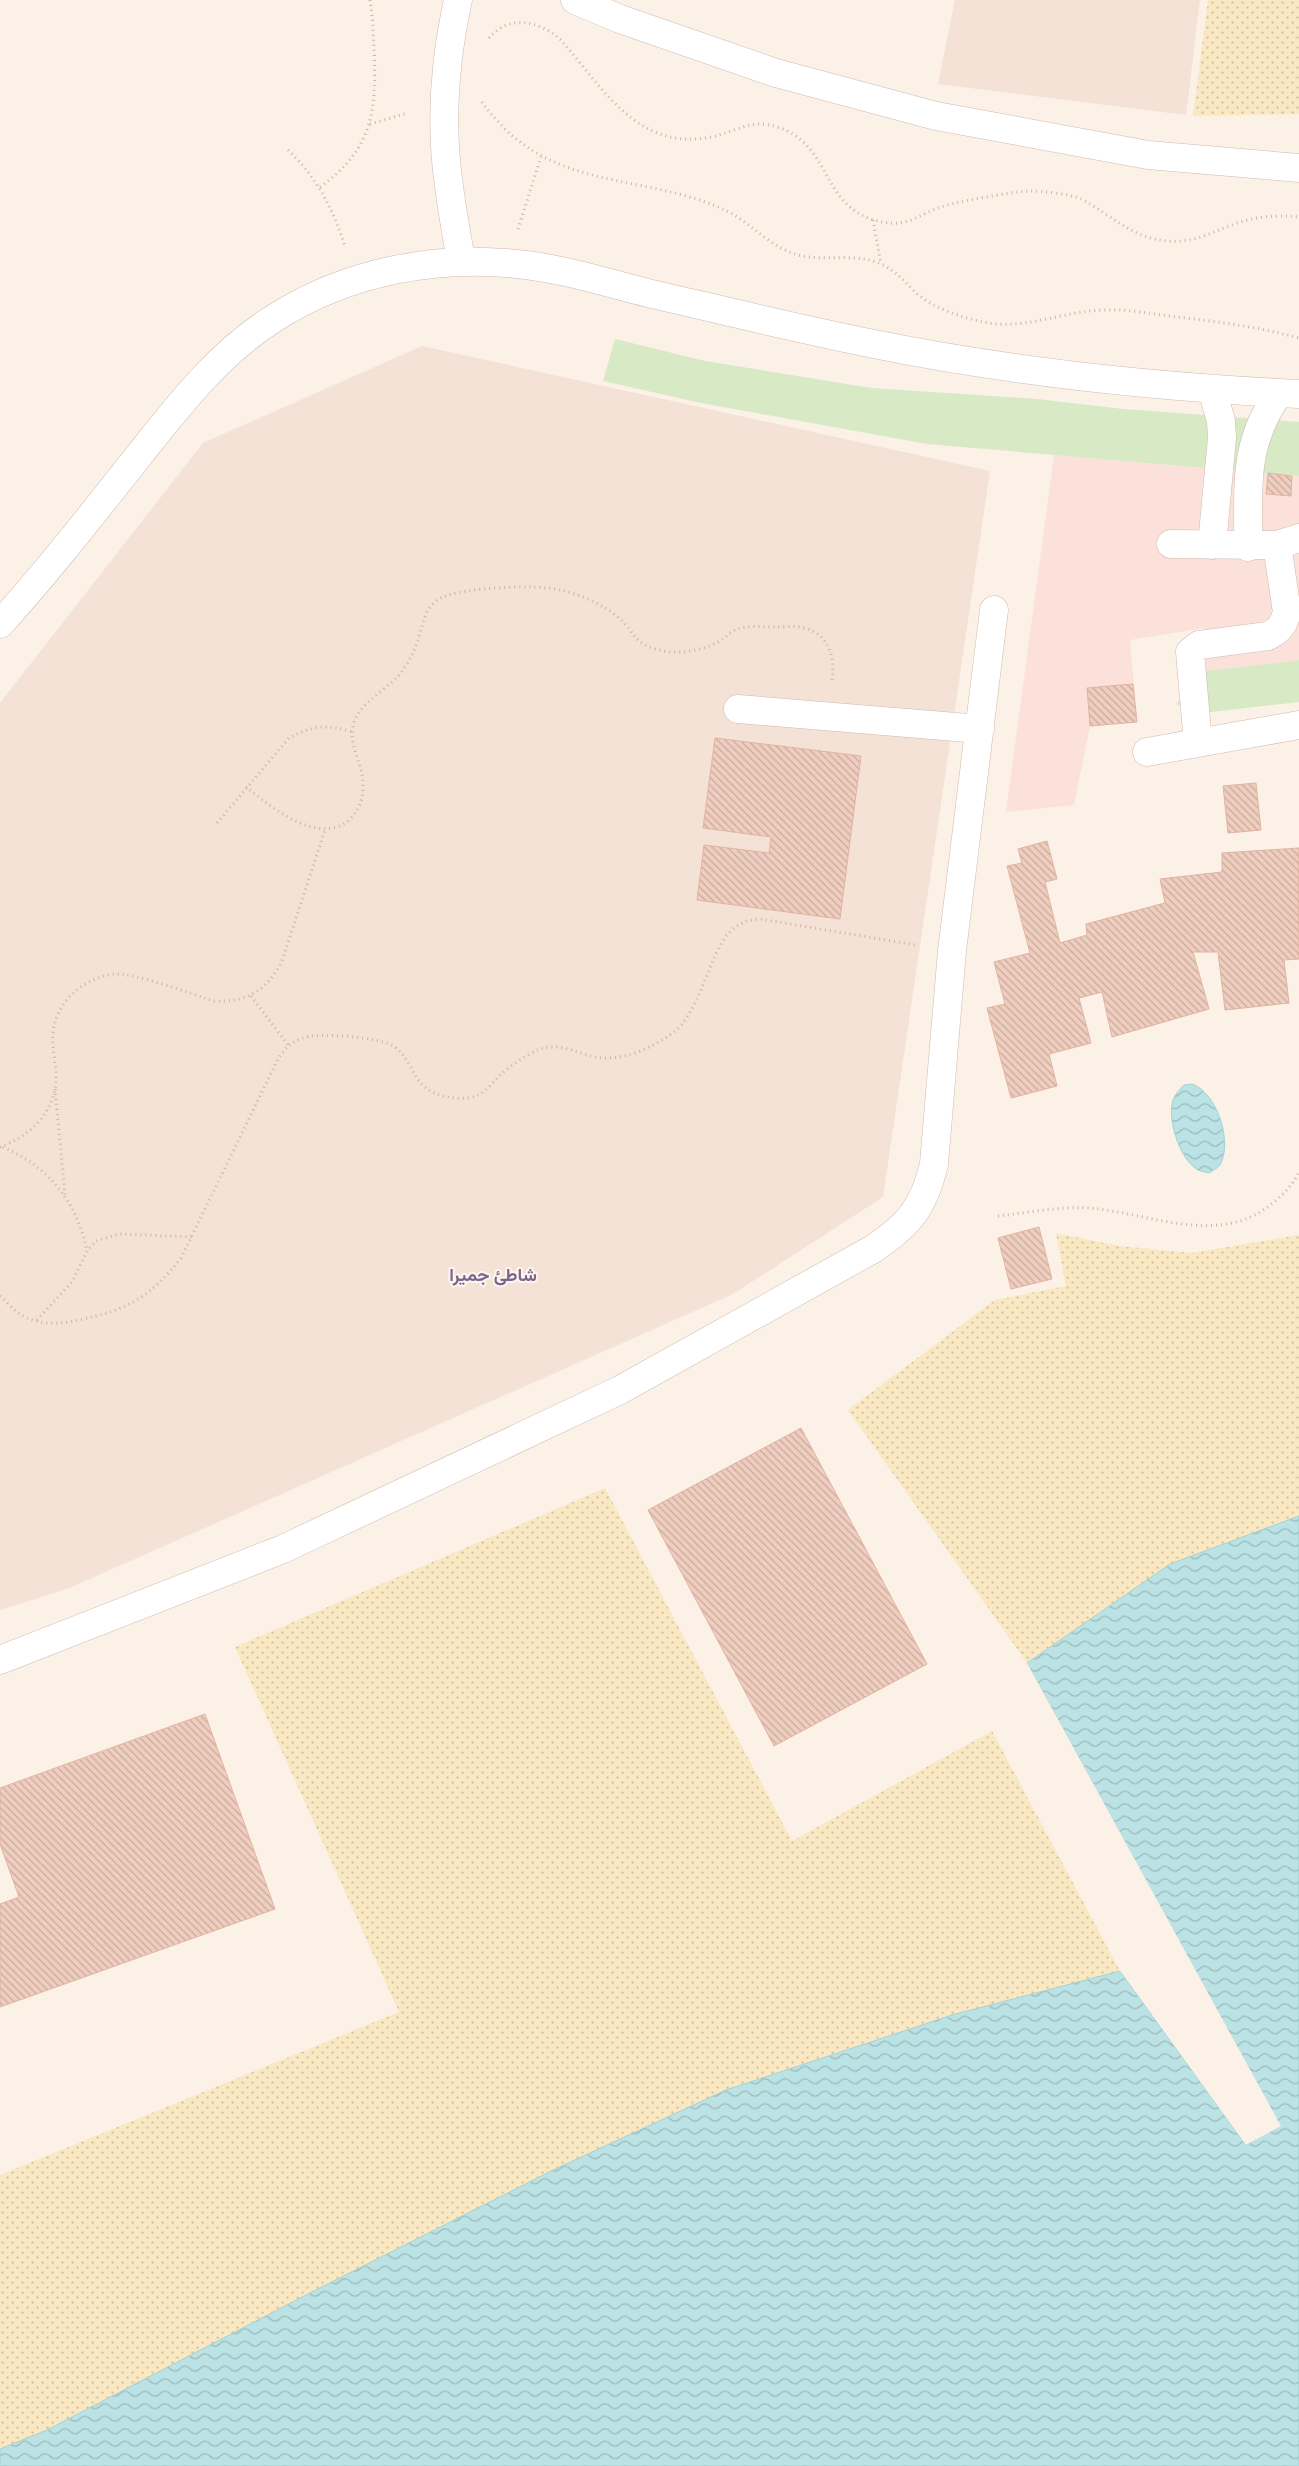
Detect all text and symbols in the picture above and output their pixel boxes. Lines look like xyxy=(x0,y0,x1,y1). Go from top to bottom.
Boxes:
district label: شاطئ جميرا xyxy=(449,1264,537,1286)

